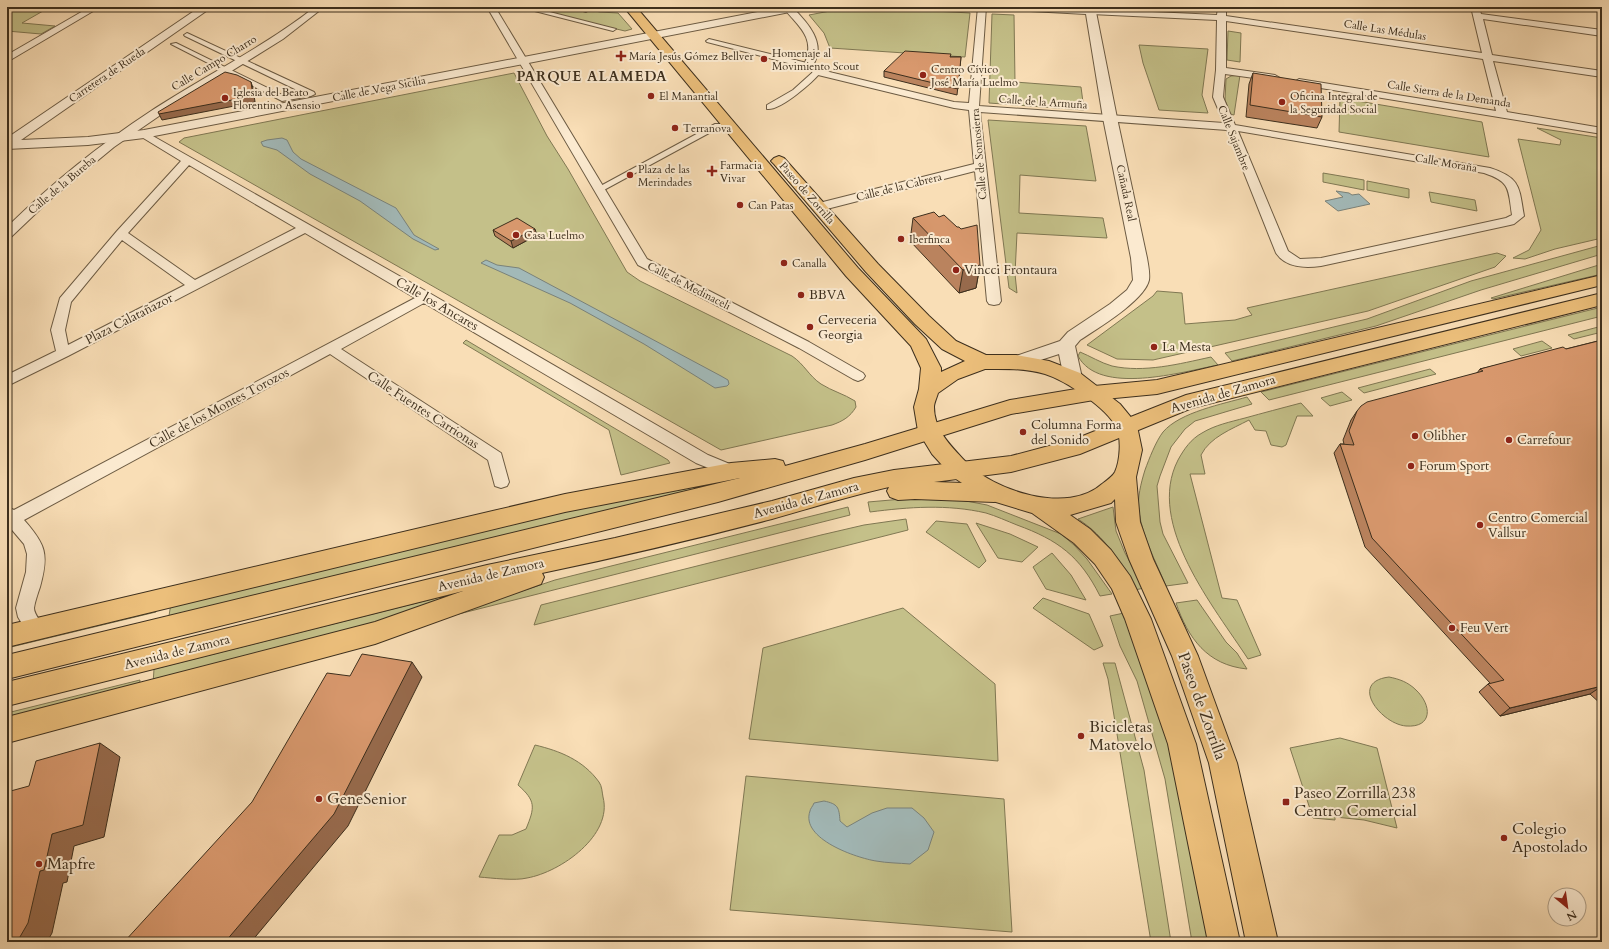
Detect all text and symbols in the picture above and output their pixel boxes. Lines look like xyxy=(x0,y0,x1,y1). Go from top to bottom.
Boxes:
street label: Calle Las Médulas xyxy=(1343,16,1428,44)
street label: Calle Campo Charro xyxy=(169,32,260,94)
street label: Carretera de Rueda xyxy=(66,44,148,106)
place label: Homenaje al Movimiento Scout xyxy=(772,46,859,74)
place label: María Jesús Gómez Bellver xyxy=(629,49,754,64)
marker: María Jesús Gómez Bellver xyxy=(616,51,626,61)
marker: Homenaje al Movimiento Scout xyxy=(759,54,769,64)
place label: Centro Cívico José María Luelmo xyxy=(929,62,1018,90)
district label: PARQUE ALAMEDA xyxy=(516,67,668,86)
marker: Centro Cívico José María Luelmo xyxy=(918,70,928,80)
street label: Calle de Vega Sicilia xyxy=(331,73,427,105)
street label: Calle Sierra de la Demanda xyxy=(1386,77,1512,111)
place label: Iglesia del Beato Florentino Asensio xyxy=(233,85,321,113)
place label: El Manantial xyxy=(659,89,718,104)
place label: Oficina Integral de la Seguridad Social xyxy=(1290,89,1378,117)
marker: El Manantial xyxy=(646,91,656,101)
street label: Calle de la Armuña xyxy=(998,91,1088,113)
marker: Iglesia del Beato Florentino Asensio xyxy=(220,93,230,103)
marker: Oficina Integral de la Seguridad Social xyxy=(1277,97,1287,107)
street label: Calle Sajambre xyxy=(1214,103,1254,173)
street label: Calle de Somosierra xyxy=(968,107,990,200)
place label: Terranova xyxy=(683,121,732,136)
marker: Terranova xyxy=(670,123,680,133)
street label: Calle Moraña xyxy=(1414,150,1478,176)
street label: Calle de la Bureba xyxy=(25,152,99,218)
place label: Farmacia Vivar xyxy=(720,158,762,186)
street label: Paseo de Zorrilla xyxy=(776,159,838,227)
place label: Plaza de las Merindades xyxy=(638,162,692,190)
street label: Cañada Real xyxy=(1113,163,1139,223)
marker: Farmacia Vivar xyxy=(707,166,717,176)
street label: Calle de la Cabrera xyxy=(855,169,944,205)
marker: Plaza de las Merindades xyxy=(625,170,635,180)
place label: Can Patas xyxy=(748,198,794,213)
marker: Can Patas xyxy=(735,200,745,210)
place label: Casa Luelmo xyxy=(524,228,584,243)
marker: Casa Luelmo xyxy=(511,230,521,240)
place label: Iberfinca xyxy=(909,232,950,247)
marker: Iberfinca xyxy=(896,234,906,244)
place label: Canalla xyxy=(792,256,827,271)
street label: Calle de Medinaceli xyxy=(645,258,733,314)
marker: Canalla xyxy=(779,258,789,268)
place label: Vincci Frontaura xyxy=(964,261,1058,279)
marker: Vincci Frontaura xyxy=(951,265,961,275)
street label: Calle los Ancares xyxy=(392,273,482,335)
place label: BBVA xyxy=(809,286,846,304)
street label: Plaza Calatañazor xyxy=(82,289,176,349)
marker: BBVA xyxy=(796,290,806,300)
place label: Cerveceria Georgia xyxy=(818,311,877,344)
marker: Cerveceria Georgia xyxy=(805,322,815,332)
place label: La Mesta xyxy=(1162,338,1212,356)
marker: La Mesta xyxy=(1149,342,1159,352)
street label: Calle de los Montes Torozos xyxy=(146,363,292,453)
street label: Calle Fuentes Carrionas xyxy=(363,367,483,453)
street label: Avenida de Zamora xyxy=(1168,370,1278,418)
place label: Columna Forma del Sonido xyxy=(1031,416,1122,449)
marker: Columna Forma del Sonido xyxy=(1018,427,1028,437)
place label: Olibher xyxy=(1423,427,1466,445)
marker: Olibher xyxy=(1410,431,1420,441)
place label: Carrefour xyxy=(1517,431,1571,449)
marker: Carrefour xyxy=(1504,435,1514,445)
place label: Forum Sport xyxy=(1419,457,1489,475)
marker: Forum Sport xyxy=(1406,461,1416,471)
street label: Avenida de Zamora xyxy=(751,477,861,523)
place label: Centro Comercial Vallsur xyxy=(1488,509,1588,542)
marker: Centro Comercial Vallsur xyxy=(1475,520,1485,530)
street label: Avenida de Zamora xyxy=(436,554,546,596)
place label: Feu Vert xyxy=(1460,619,1508,637)
marker: Feu Vert xyxy=(1447,623,1457,633)
street label: Avenida de Zamora xyxy=(122,630,232,674)
street label: Paseo de Zorrilla xyxy=(1172,649,1232,763)
place label: Bicicletas Matovelo xyxy=(1089,716,1153,756)
marker: Bicicletas Matovelo xyxy=(1076,731,1086,741)
place label: Paseo Zorrilla 238 Centro Comercial xyxy=(1294,782,1417,822)
place label: GeneSenior xyxy=(327,788,407,810)
marker: GeneSenior xyxy=(314,794,324,804)
marker: Paseo Zorrilla 238 Centro Comercial xyxy=(1281,797,1291,807)
place label: Colegio Apostolado xyxy=(1512,818,1588,858)
marker: Colegio Apostolado xyxy=(1499,833,1509,843)
place label: Mapfre xyxy=(47,853,95,875)
marker: Mapfre xyxy=(34,859,44,869)
north arrow xyxy=(1547,887,1587,927)
text: N xyxy=(1563,906,1579,924)

